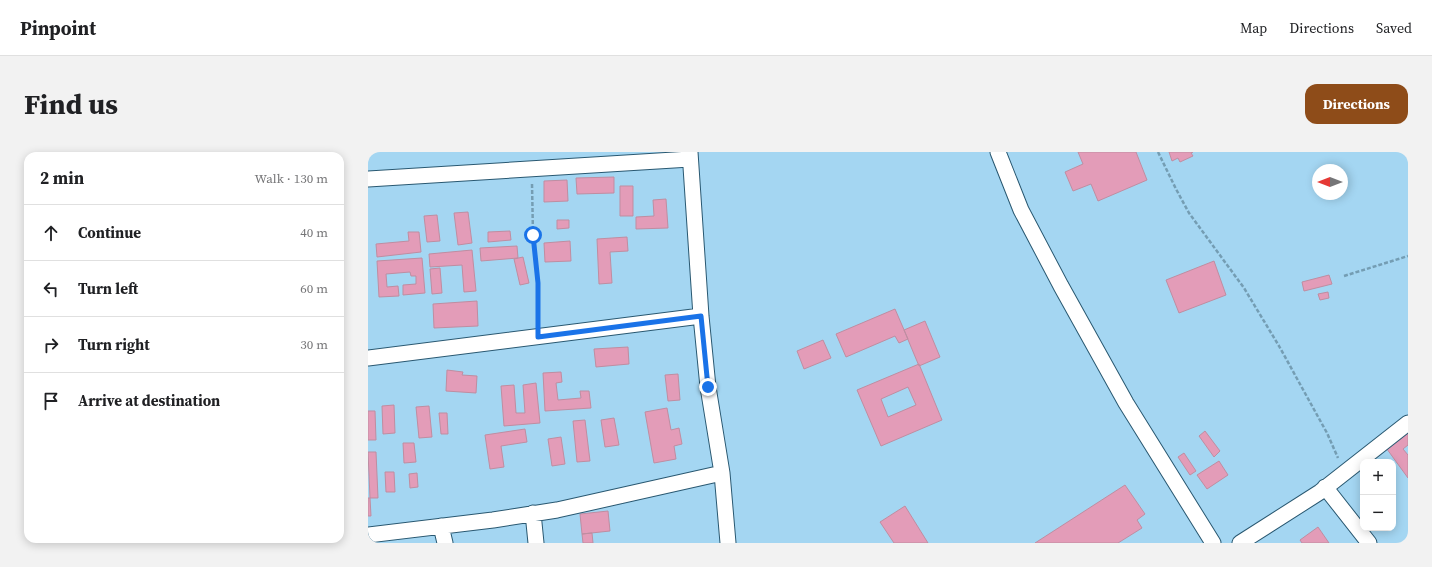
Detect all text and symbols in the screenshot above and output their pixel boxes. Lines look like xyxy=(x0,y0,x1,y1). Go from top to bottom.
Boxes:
text: Pinpoint xyxy=(20,15,96,41)
text: Map xyxy=(1240,18,1267,38)
text: Directions xyxy=(1289,18,1354,38)
text: Saved xyxy=(1376,18,1412,38)
button: Directions xyxy=(1305,84,1408,124)
text: Find us xyxy=(24,85,118,123)
north arrow xyxy=(1312,164,1348,200)
text: 2 min xyxy=(40,166,84,190)
text: Walk · 130 m xyxy=(255,170,328,187)
icon: ahead xyxy=(40,222,62,244)
text: Continue xyxy=(78,222,141,243)
text: 40 m xyxy=(300,224,328,241)
route start xyxy=(524,226,542,244)
icon: left xyxy=(40,278,62,300)
text: Turn left xyxy=(78,278,138,299)
text: 60 m xyxy=(300,280,328,297)
icon: right xyxy=(40,334,62,356)
text: Turn right xyxy=(78,334,150,355)
text: 30 m xyxy=(300,336,328,353)
route end xyxy=(699,378,717,396)
icon: arrive xyxy=(40,390,62,412)
text: Arrive at destination xyxy=(78,390,220,411)
map controls xyxy=(1360,459,1396,531)
button: + xyxy=(1360,459,1396,495)
button: − xyxy=(1360,495,1396,531)

